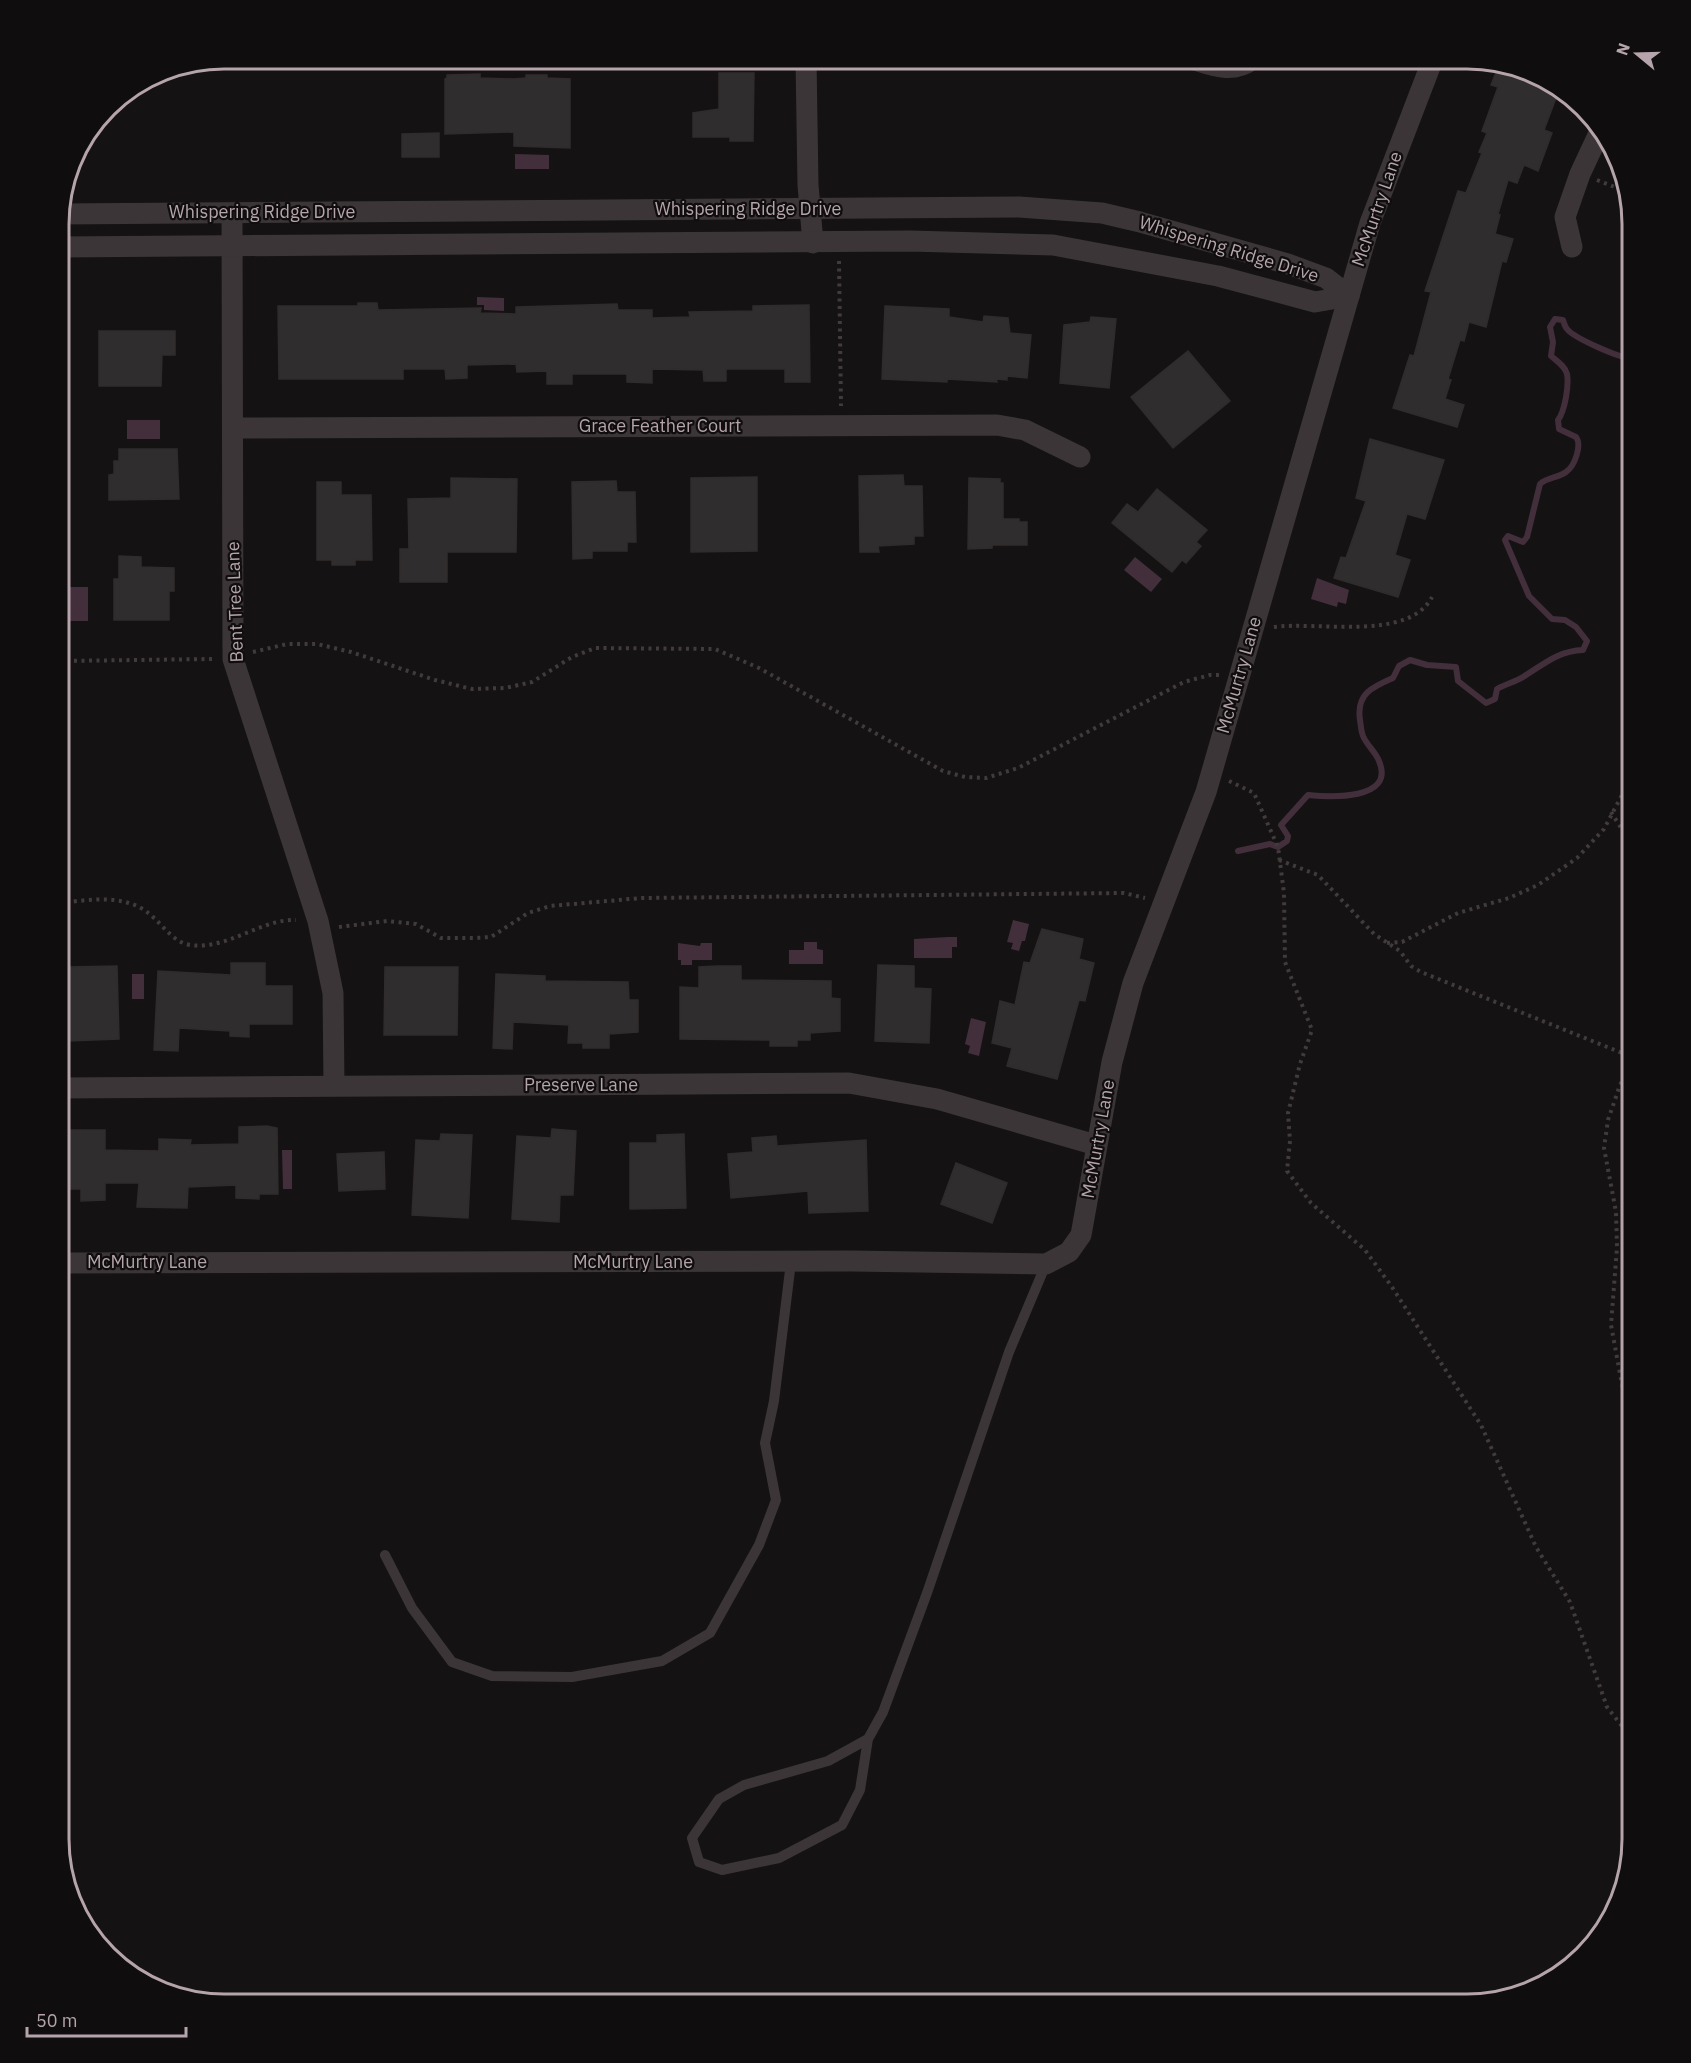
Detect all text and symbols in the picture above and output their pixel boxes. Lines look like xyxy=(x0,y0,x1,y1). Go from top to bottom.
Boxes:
north arrow xyxy=(1607,24,1667,84)
text: N xyxy=(1611,40,1634,58)
street label: McMurtry Lane xyxy=(1346,148,1407,269)
street label: Whispering Ridge Drive xyxy=(655,197,841,220)
street label: Whispering Ridge Drive xyxy=(169,200,355,223)
street label: Whispering Ridge Drive xyxy=(1137,210,1322,287)
street label: Grace Feather Court xyxy=(579,414,741,437)
street label: Bent Tree Lane xyxy=(221,541,248,663)
street label: McMurtry Lane xyxy=(1211,614,1266,736)
street label: Preserve Lane xyxy=(524,1073,638,1096)
street label: McMurtry Lane xyxy=(1076,1078,1119,1200)
street label: McMurtry Lane xyxy=(87,1250,207,1273)
street label: McMurtry Lane xyxy=(573,1250,693,1273)
scale bar xyxy=(27,2000,186,2038)
text: 50 m xyxy=(36,2009,78,2032)

